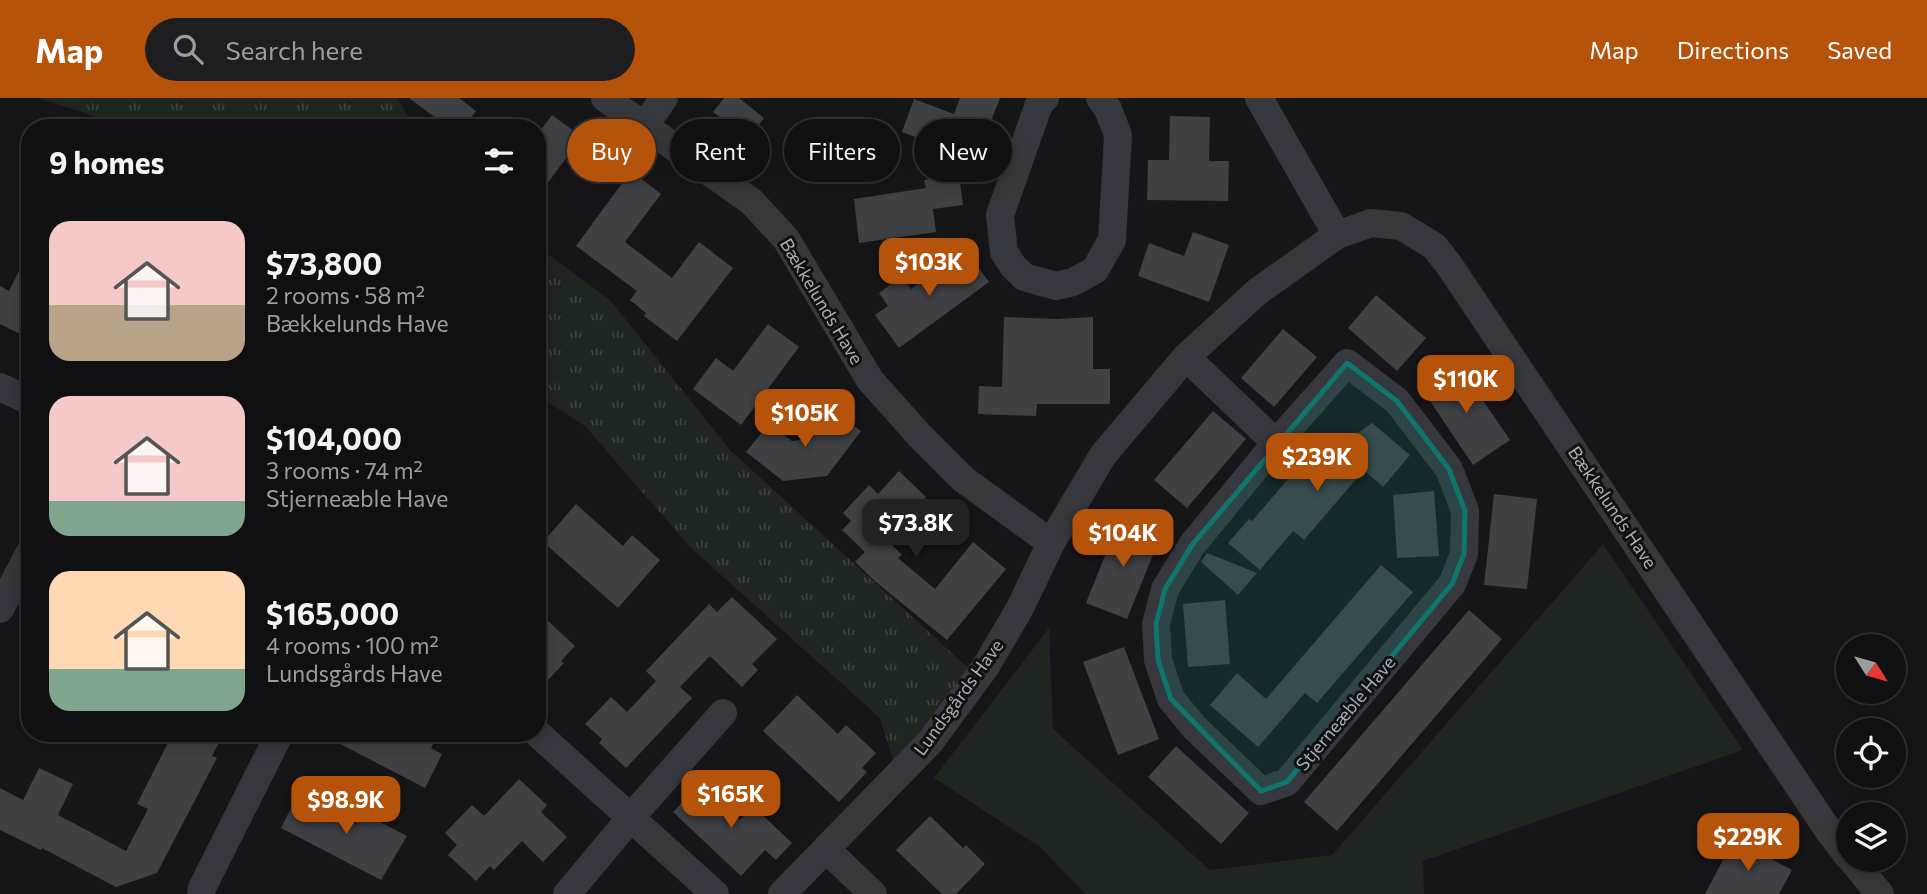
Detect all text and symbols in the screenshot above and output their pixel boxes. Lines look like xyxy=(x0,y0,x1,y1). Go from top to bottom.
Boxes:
search box xyxy=(145,18,635,81)
text: Map xyxy=(35,29,103,70)
icon: search xyxy=(169,30,207,68)
text: Search here xyxy=(225,34,363,65)
text: Map xyxy=(1589,35,1639,64)
text: Directions xyxy=(1677,35,1789,64)
text: Saved xyxy=(1827,35,1892,64)
chip: Buy xyxy=(567,119,656,182)
chip: Rent xyxy=(670,119,770,182)
chip: Filters xyxy=(784,119,900,182)
chip: New xyxy=(914,119,1012,182)
icon: filters xyxy=(480,142,518,180)
text: 9 homes xyxy=(49,143,164,180)
street label: Bækkelunds Have xyxy=(776,234,868,368)
pin: $103K xyxy=(880,238,978,298)
text: $73,800 xyxy=(266,244,382,281)
text: $103K xyxy=(895,247,963,275)
icon: home xyxy=(105,249,189,333)
text: 2 rooms · 58 m² xyxy=(266,281,425,309)
text: Bækkelunds Have xyxy=(266,309,449,337)
pin: $110K xyxy=(1417,356,1515,415)
text: $110K xyxy=(1433,364,1499,392)
pin: $105K xyxy=(756,390,854,449)
text: $105K xyxy=(771,398,839,426)
text: $104,000 xyxy=(266,419,402,456)
icon: home xyxy=(105,424,189,508)
pin: $239K xyxy=(1268,434,1366,493)
text: $239K xyxy=(1282,442,1352,470)
street label: Bækkelunds Have xyxy=(1564,442,1662,572)
text: 3 rooms · 74 m² xyxy=(266,456,423,484)
text: Stjerneæble Have xyxy=(266,484,448,512)
pin: $73.8K xyxy=(859,500,973,559)
text: $73.8K xyxy=(879,508,954,536)
pin: $104K xyxy=(1074,510,1172,569)
text: $104K xyxy=(1088,518,1158,546)
text: $165,000 xyxy=(266,594,399,631)
icon: home xyxy=(105,599,189,683)
text: 4 rooms · 100 m² xyxy=(266,631,439,659)
north arrow xyxy=(1836,634,1906,704)
map controls xyxy=(1836,634,1906,872)
street label: Lundsgårds Have xyxy=(908,635,1008,759)
street label: Stjerneæble Have xyxy=(1291,651,1399,775)
text: Lundsgårds Have xyxy=(266,659,443,687)
button: locate xyxy=(1836,718,1906,788)
pin: $165K xyxy=(682,770,780,830)
pin: $98.9K xyxy=(289,776,403,836)
text: $165K xyxy=(697,779,765,807)
text: $98.9K xyxy=(307,785,385,813)
button: layers xyxy=(1836,802,1906,872)
pin: $229K xyxy=(1699,814,1797,873)
text: $229K xyxy=(1713,822,1783,850)

